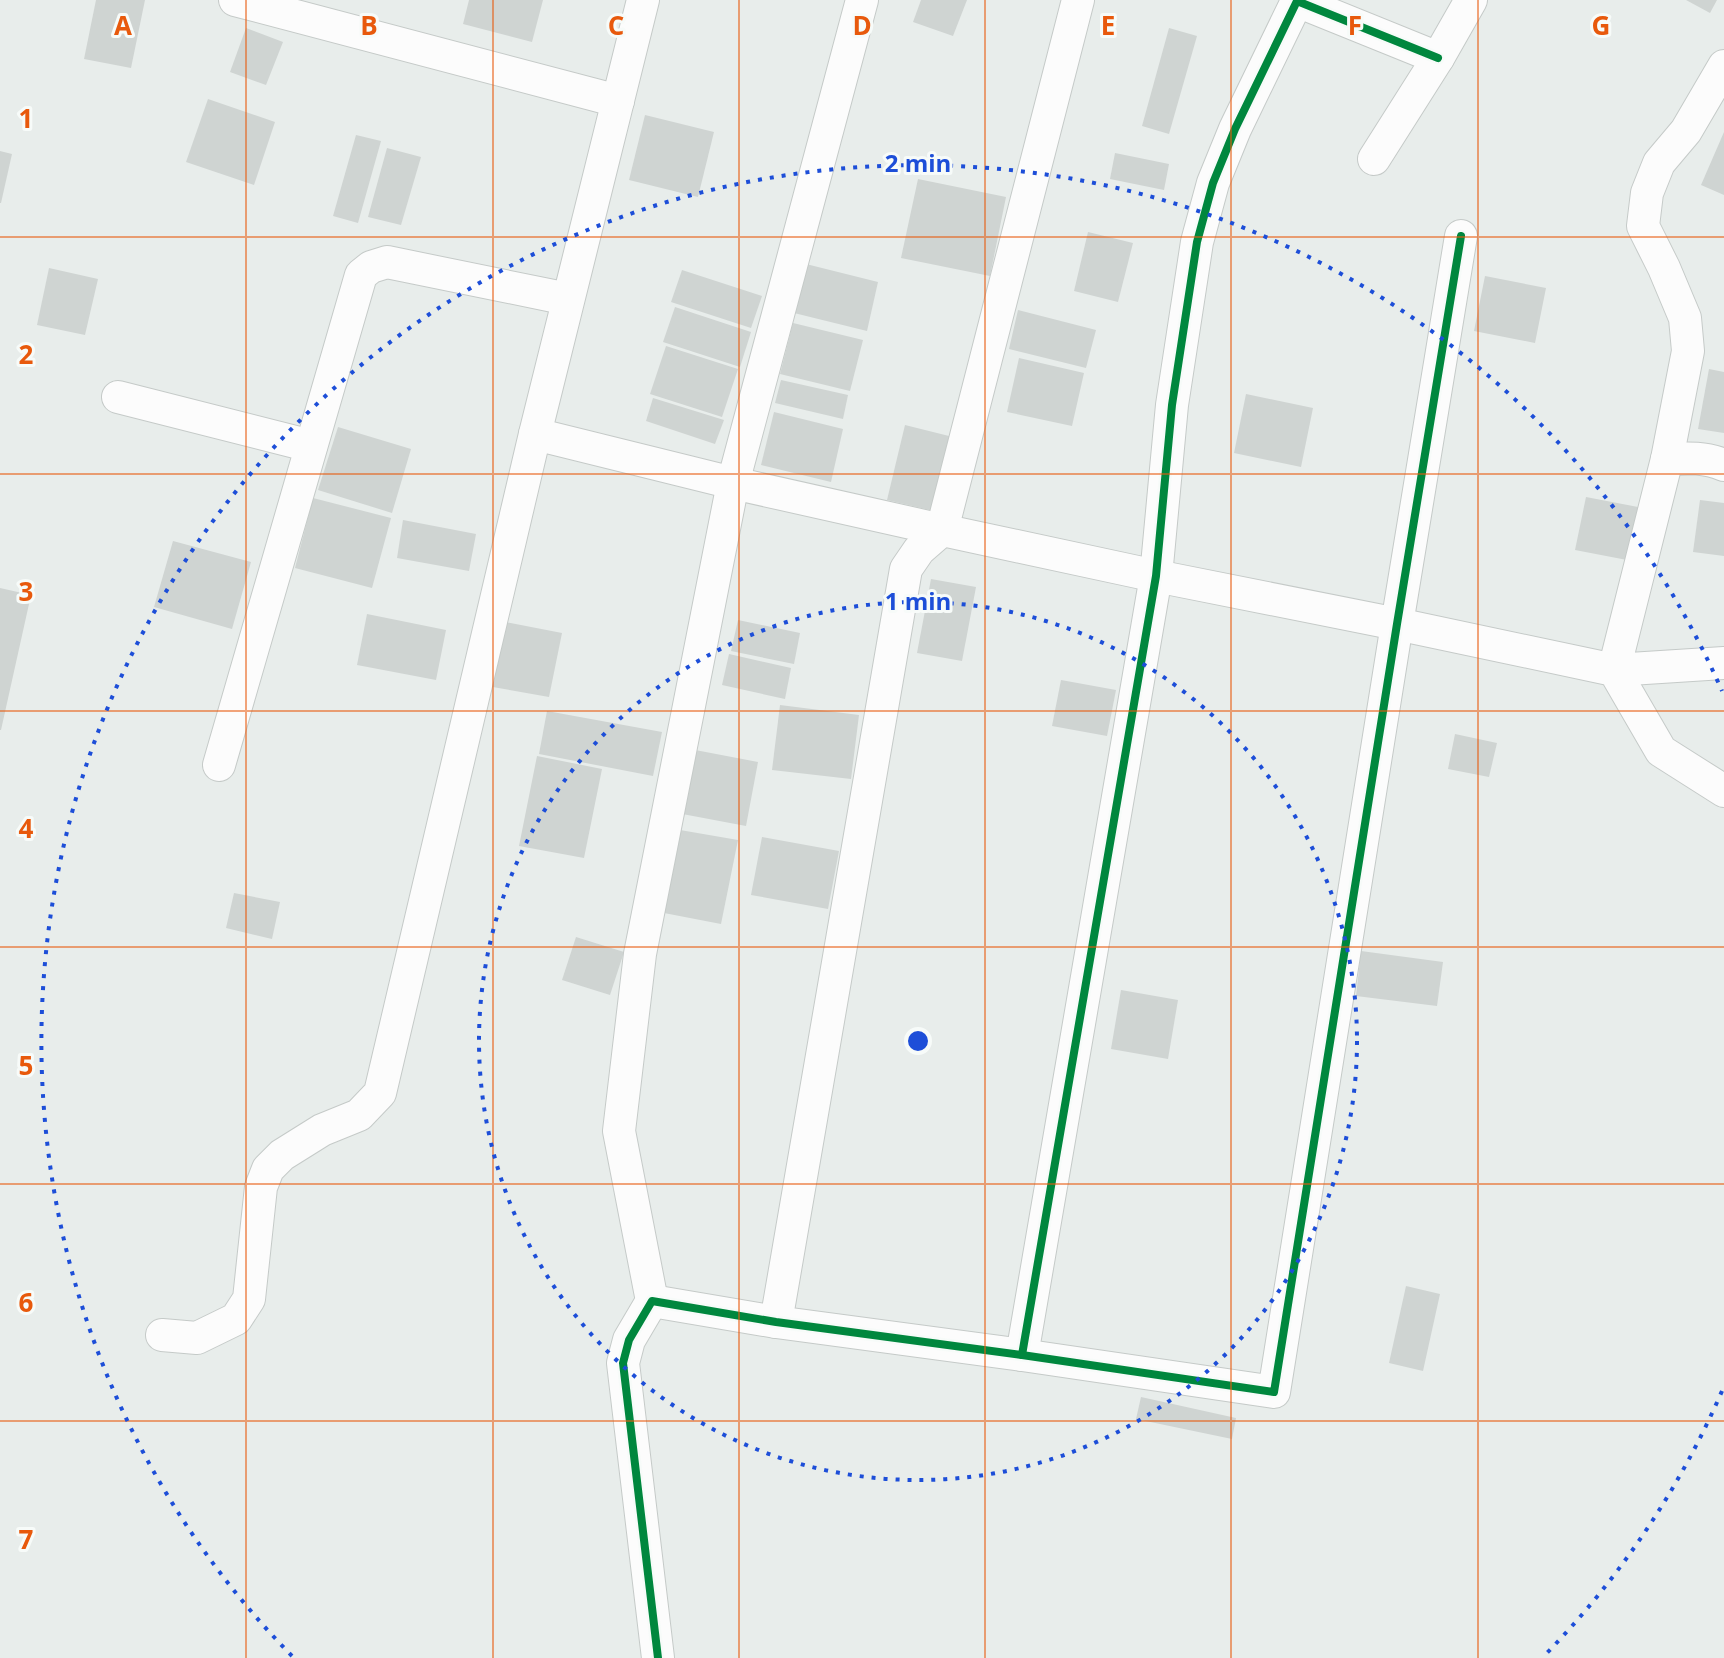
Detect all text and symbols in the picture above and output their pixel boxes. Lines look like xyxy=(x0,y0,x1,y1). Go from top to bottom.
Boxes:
text: A xyxy=(114,7,132,43)
text: B xyxy=(360,7,378,43)
text: C xyxy=(608,7,624,43)
text: D xyxy=(852,7,872,43)
text: E xyxy=(1101,7,1115,43)
text: F xyxy=(1348,7,1362,43)
text: G xyxy=(1592,7,1610,43)
text: 1 xyxy=(19,100,33,136)
text: 2 min xyxy=(885,146,951,179)
text: 2 xyxy=(19,336,34,372)
text: 3 xyxy=(19,573,33,609)
text: 1 min xyxy=(885,584,951,617)
text: 4 xyxy=(19,810,34,846)
centre of rings xyxy=(904,1027,932,1055)
text: 5 xyxy=(19,1047,33,1083)
text: 6 xyxy=(19,1284,34,1320)
text: 7 xyxy=(19,1521,34,1557)

